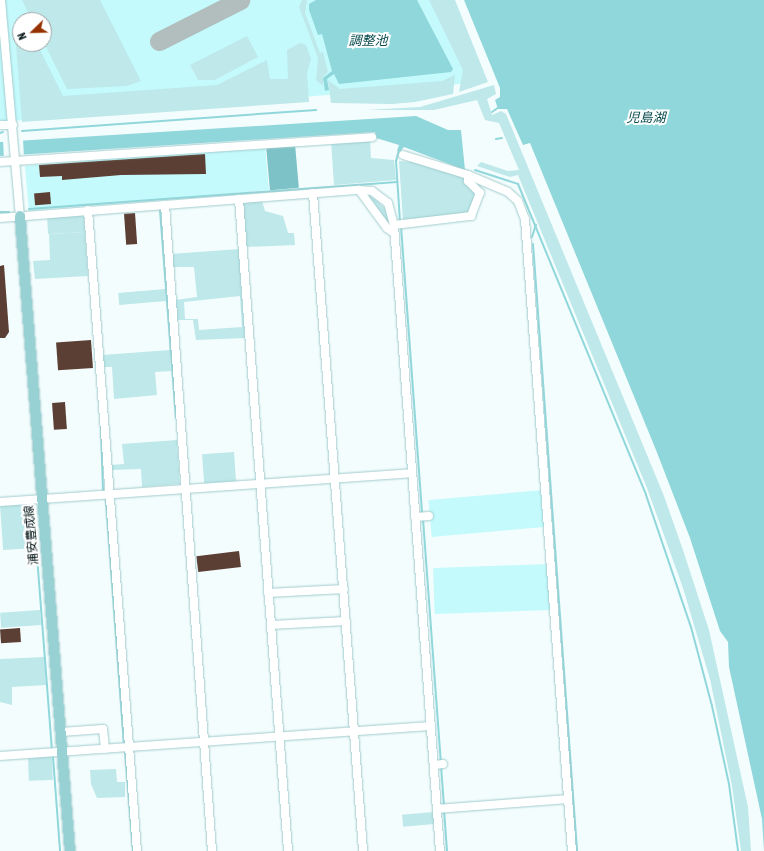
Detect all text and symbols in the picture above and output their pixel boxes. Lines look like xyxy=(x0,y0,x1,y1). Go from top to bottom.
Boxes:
north arrow xyxy=(12,12,52,52)
text: N xyxy=(15,31,29,42)
water label: 調整池 xyxy=(349,33,387,49)
water label: 児島湖 xyxy=(627,110,665,126)
street label: 浦安豊成線 xyxy=(22,504,42,566)

